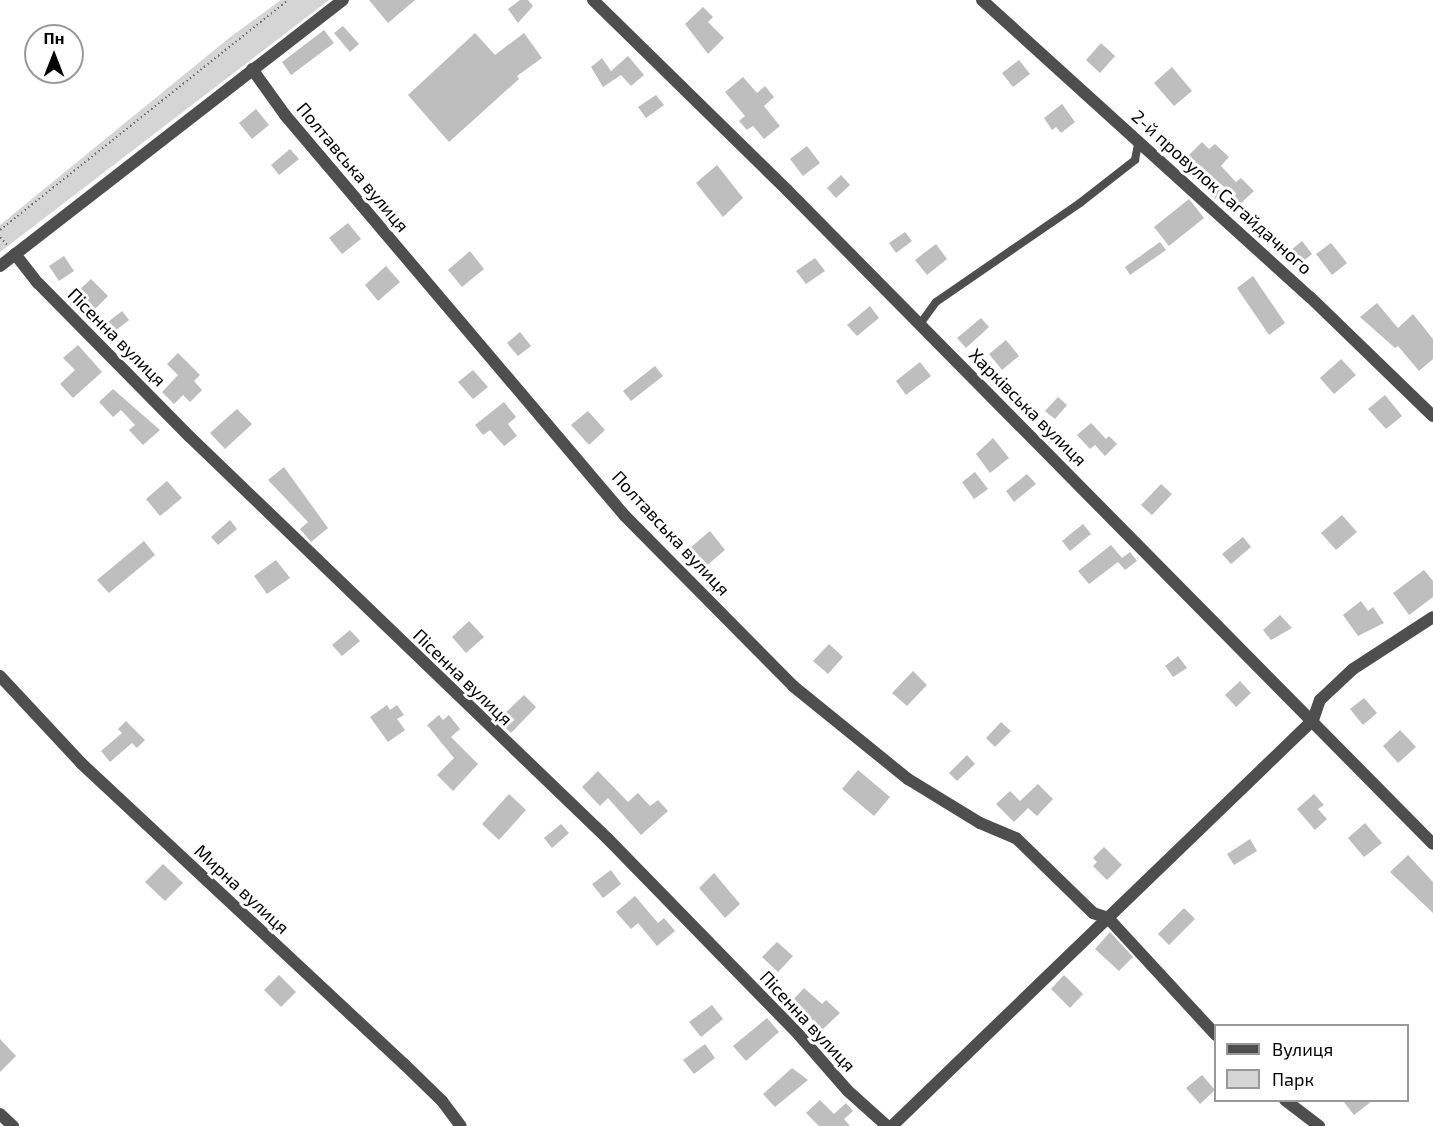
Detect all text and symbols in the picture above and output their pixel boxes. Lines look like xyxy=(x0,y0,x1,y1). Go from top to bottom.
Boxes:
north arrow xyxy=(24,24,84,84)
text: Пн xyxy=(44,28,64,47)
street label: Полтавська вулиця xyxy=(292,98,414,236)
street label: 2-й провулок Сагайдачного xyxy=(1127,105,1317,279)
street label: Пісенна вулиця xyxy=(63,283,171,391)
street label: Харківська вулиця xyxy=(965,344,1091,470)
street label: Полтавська вулиця xyxy=(608,466,734,600)
street label: Пісенна вулиця xyxy=(409,624,517,730)
street label: Мирна вулиця xyxy=(190,840,294,938)
street label: Пісенна вулиця xyxy=(756,966,860,1076)
legend xyxy=(1214,1024,1409,1102)
text: Вулиця xyxy=(1272,1038,1333,1060)
text: Парк xyxy=(1272,1068,1314,1090)

